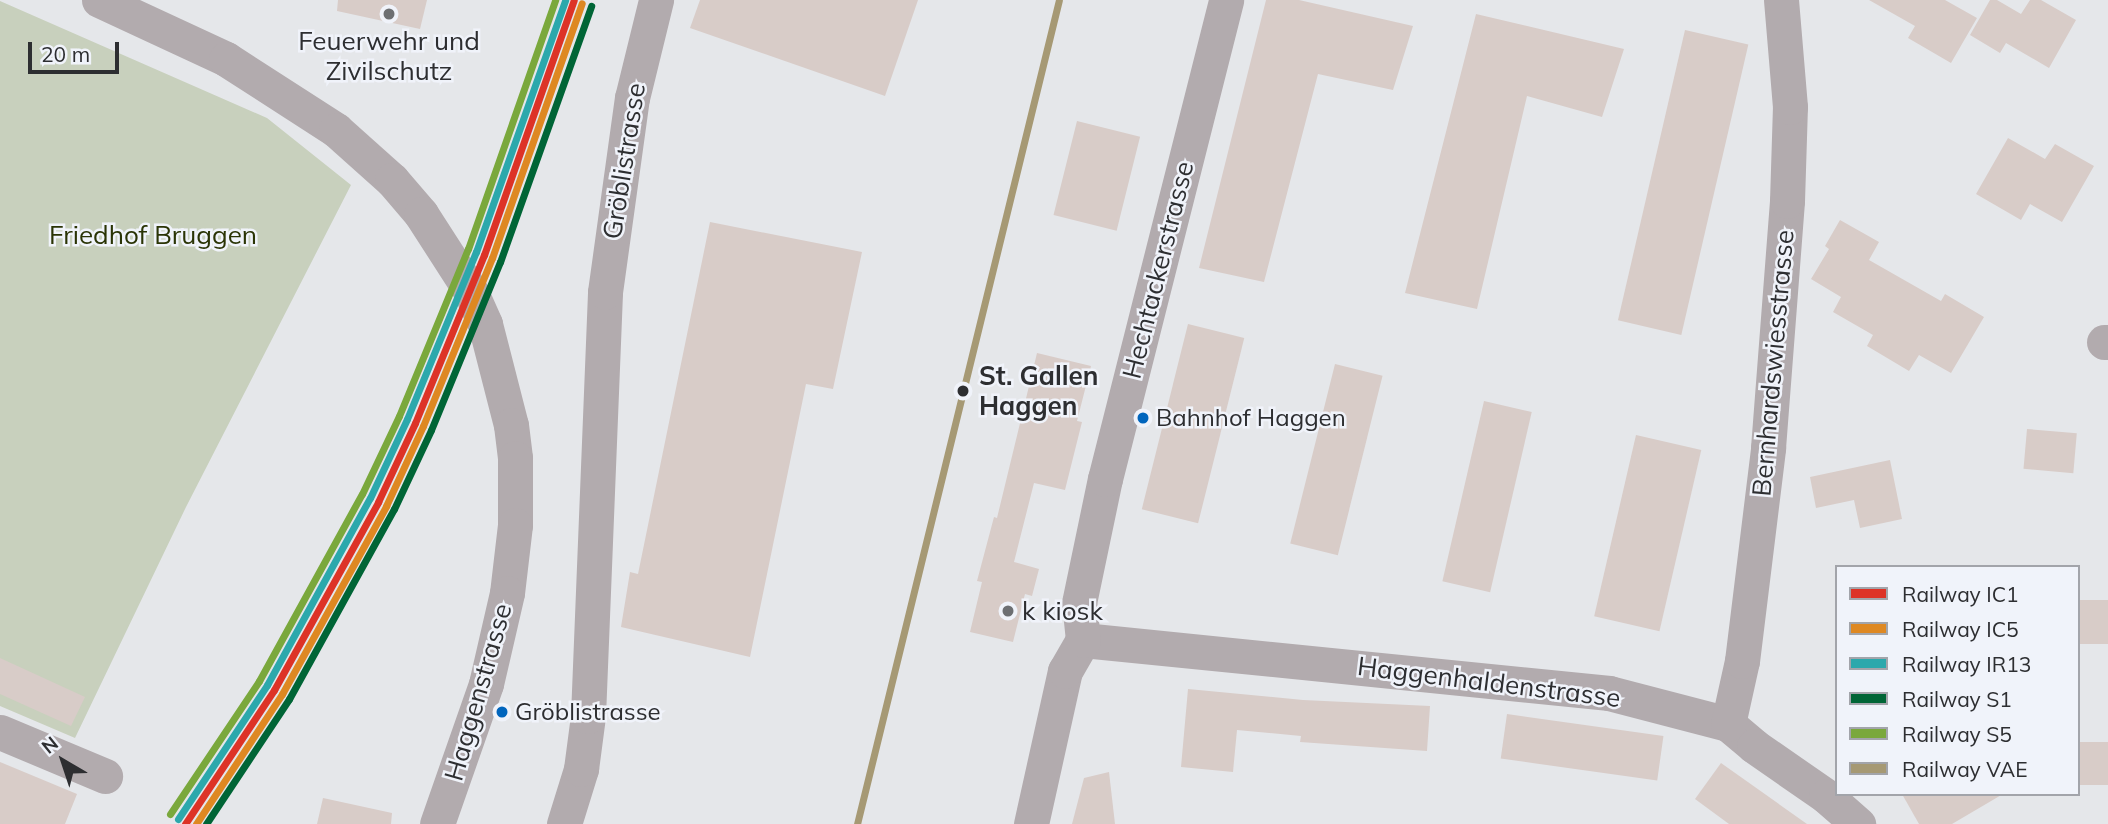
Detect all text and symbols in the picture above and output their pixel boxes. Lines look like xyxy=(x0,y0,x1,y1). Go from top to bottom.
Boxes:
marker: Feuerwehr und Zivilschutz xyxy=(381,6,397,22)
place label: Feuerwehr und Zivilschutz xyxy=(298,25,480,86)
scale bar xyxy=(32,28,122,72)
text: 20 m xyxy=(41,41,90,67)
street label: Gröblistrasse xyxy=(596,81,652,241)
street label: Hechtackerstrasse xyxy=(1116,158,1200,382)
park label: Friedhof Bruggen xyxy=(49,219,257,251)
street label: Bernhardswiesstrasse xyxy=(1746,228,1800,498)
place label: St. Gallen Haggen xyxy=(979,360,1098,422)
marker: St. Gallen Haggen xyxy=(953,381,973,401)
place label: Bahnhof Haggen xyxy=(1156,404,1346,432)
marker: Bahnhof Haggen xyxy=(1136,411,1150,425)
legend xyxy=(1835,565,2080,796)
text: Railway IC1 xyxy=(1902,581,2019,607)
place label: k kiosk xyxy=(1022,595,1103,627)
street label: Haggenstrasse xyxy=(438,600,518,784)
marker: k kiosk xyxy=(1000,603,1016,619)
text: Railway IC5 xyxy=(1902,616,2019,642)
street label: Haggenhaldenstrasse xyxy=(1356,650,1622,714)
text: Railway IR13 xyxy=(1902,651,2031,677)
text: Railway S1 xyxy=(1902,686,2012,712)
place label: Gröblistrasse xyxy=(515,698,661,726)
marker: Gröblistrasse xyxy=(495,705,509,719)
text: Railway S5 xyxy=(1902,721,2012,747)
north arrow xyxy=(28,726,98,796)
text: N xyxy=(37,731,63,759)
text: Railway VAE xyxy=(1902,756,2028,782)

